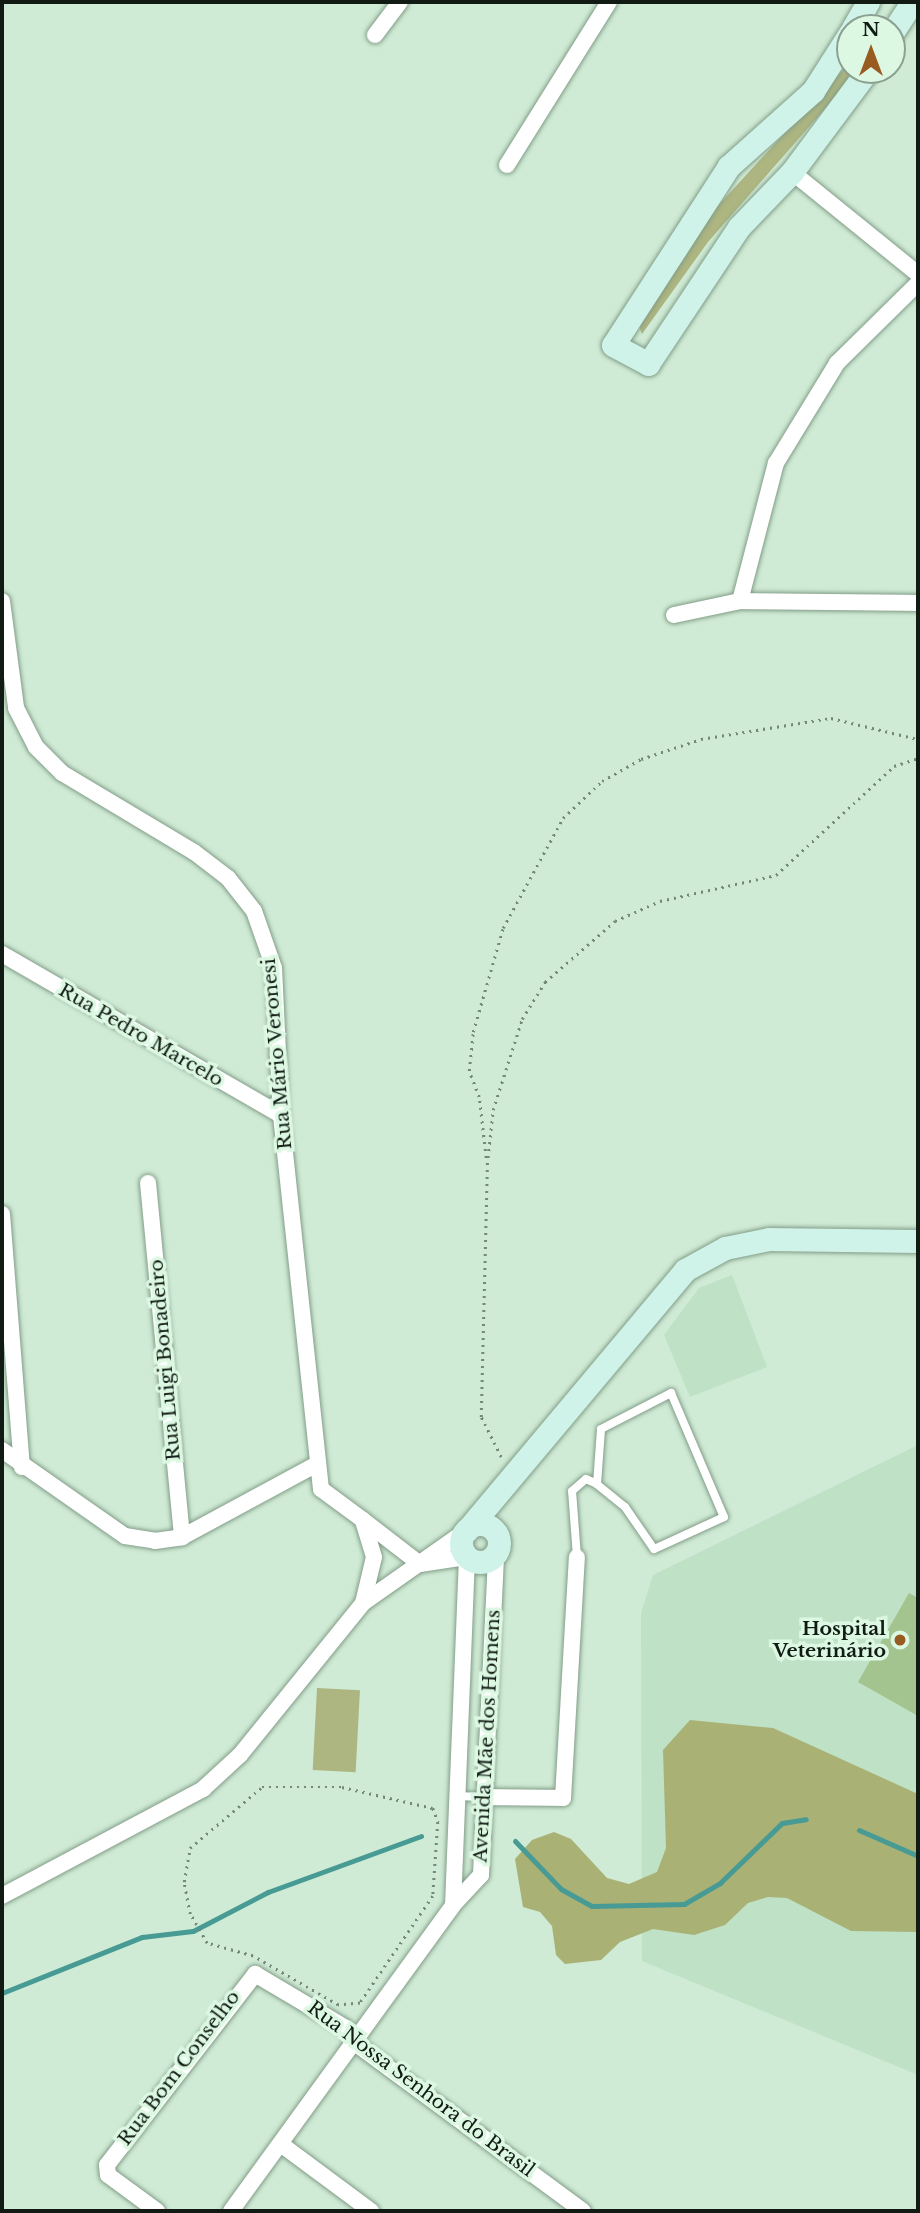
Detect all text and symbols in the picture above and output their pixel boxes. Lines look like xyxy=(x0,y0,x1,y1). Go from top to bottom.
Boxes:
north arrow xyxy=(836,14,906,84)
text: N xyxy=(862,18,880,41)
street label: Rua Mário Veronesi xyxy=(257,957,297,1151)
street label: Rua Pedro Marcelo xyxy=(55,979,227,1091)
street label: Rua Luigi Bonadeiro xyxy=(145,1258,185,1462)
street label: Avenida Mãe dos Homens xyxy=(469,1609,505,1863)
place label: Hospital Veterinário xyxy=(773,1618,886,1662)
marker: Hospital Veterinário xyxy=(892,1632,908,1648)
street label: Rua Bom Conselho xyxy=(113,1986,245,2150)
street label: Rua Nossa Senhora do Brasil xyxy=(303,1996,539,2182)

